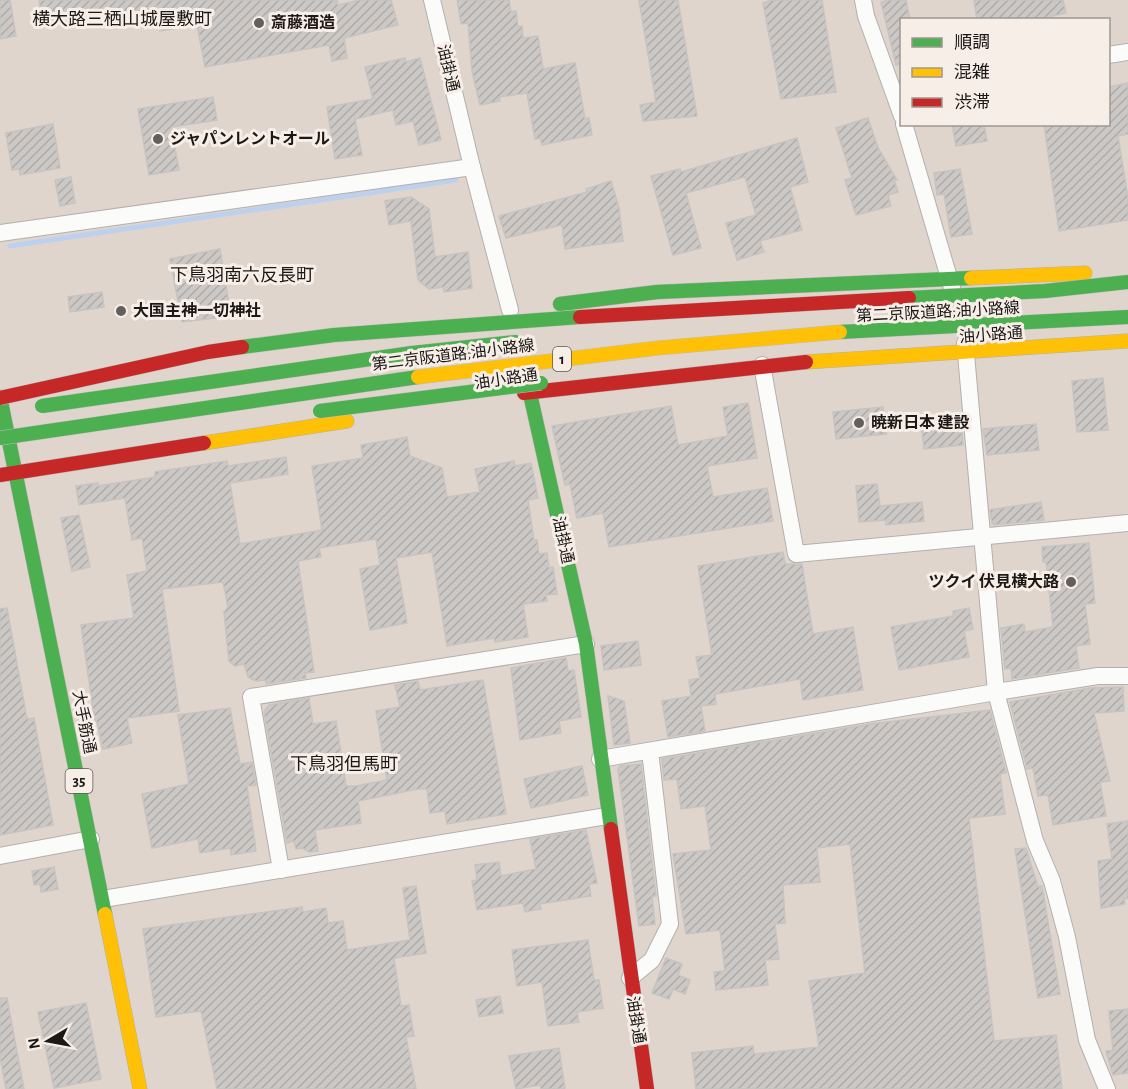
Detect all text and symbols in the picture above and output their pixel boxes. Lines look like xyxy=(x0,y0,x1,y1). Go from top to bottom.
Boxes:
district label: 横大路三栖山城屋敷町 xyxy=(32,9,212,29)
place label: 斎藤酒造 xyxy=(271,14,335,31)
marker: 斎藤酒造 xyxy=(252,16,266,30)
legend xyxy=(900,18,1110,126)
text: 順調 xyxy=(954,34,990,52)
street label: 油掛通 xyxy=(435,43,462,93)
text: 混雑 xyxy=(954,62,990,82)
text: 渋滞 xyxy=(954,93,990,112)
place label: ジャパンレントオール xyxy=(170,130,330,147)
marker: ジャパンレントオール xyxy=(151,132,165,146)
district label: 下鳥羽南六反長町 xyxy=(170,265,314,285)
street label: 第二京阪道路;油小路線 xyxy=(856,299,1020,324)
place label: 大国主神一切神社 xyxy=(133,301,261,319)
marker: 大国主神一切神社 xyxy=(114,304,128,318)
street label: 油小路通 xyxy=(958,324,1023,345)
street label: 第二京阪道路;油小路線 xyxy=(371,336,535,373)
road number: 1 xyxy=(553,347,571,371)
street label: 油小路通 xyxy=(473,366,539,391)
place label: 暁新日本 建設 xyxy=(871,414,969,431)
marker: 暁新日本 建設 xyxy=(852,416,866,430)
street label: 油掛通 xyxy=(550,515,577,565)
place label: ツクイ 伏見横大路 xyxy=(929,572,1059,590)
marker: ツクイ 伏見横大路 xyxy=(1064,575,1078,589)
street label: 大手筋通 xyxy=(70,689,99,755)
district label: 下鳥羽但馬町 xyxy=(290,754,398,774)
road number: 35 xyxy=(66,769,92,793)
street label: 油掛通 xyxy=(624,995,649,1045)
north arrow xyxy=(18,1011,78,1071)
text: N xyxy=(25,1037,43,1050)

